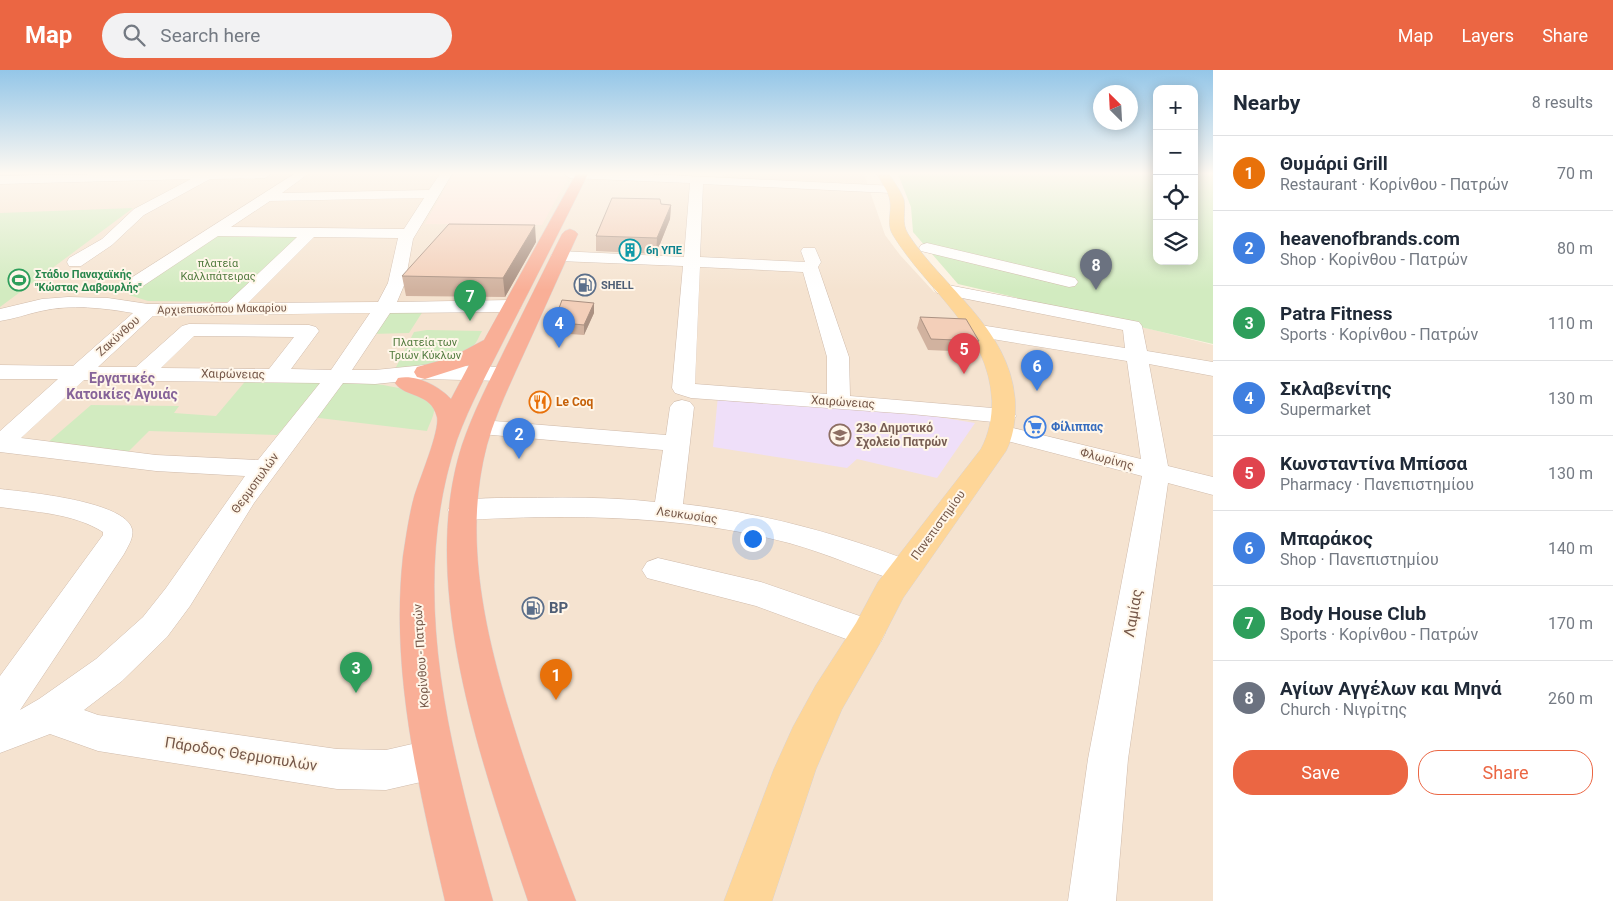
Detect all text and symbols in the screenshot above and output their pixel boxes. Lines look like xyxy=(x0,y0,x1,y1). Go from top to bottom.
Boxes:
search box xyxy=(102,13,452,58)
text: Map xyxy=(25,21,72,49)
icon: search xyxy=(120,21,148,49)
text: Search here xyxy=(160,24,260,47)
text: Map xyxy=(1398,25,1433,46)
text: Layers xyxy=(1461,25,1514,46)
text: Share xyxy=(1542,25,1588,46)
north arrow xyxy=(1093,85,1138,130)
map controls xyxy=(1153,85,1198,265)
button: + xyxy=(1153,85,1198,130)
text: Nearby xyxy=(1233,91,1300,115)
text: 8 results xyxy=(1532,93,1593,112)
button: − xyxy=(1153,130,1198,175)
text: Θυμάριi Grill xyxy=(1280,152,1388,175)
text: 1 xyxy=(1244,164,1254,183)
text: 70 m xyxy=(1557,164,1593,183)
button: locate xyxy=(1153,175,1198,220)
text: Restaurant · Κορίνθου - Πατρών xyxy=(1280,175,1508,194)
button: layers xyxy=(1153,220,1198,265)
text: heavenofbrands.com xyxy=(1280,227,1460,250)
building icon: 6η ΥΠΕ xyxy=(618,238,642,262)
text: 2 xyxy=(1244,239,1254,258)
text: 80 m xyxy=(1557,239,1593,258)
place label: 6η ΥΠΕ xyxy=(646,244,682,257)
pin: 8 xyxy=(1080,249,1112,290)
text: Shop · Κορίνθου - Πατρών xyxy=(1280,250,1468,269)
park label: πλατεία Καλλιπάτειρας xyxy=(180,257,256,283)
sports icon: Στάδιο Παναχαϊκής "Κώστας Δαβουρλής" xyxy=(7,268,31,292)
place label: Στάδιο Παναχαϊκής "Κώστας Δαβουρλής" xyxy=(35,268,142,294)
fuel station icon: SHELL xyxy=(573,273,597,297)
place label: SHELL xyxy=(601,279,634,292)
pin: 7 xyxy=(454,280,486,321)
street label: Αρχιεπισκόπου Μακαρίου xyxy=(157,301,287,317)
text: Patra Fitness xyxy=(1280,302,1393,325)
pin: 4 xyxy=(543,307,575,348)
street label: Ζακύνθου xyxy=(94,313,142,359)
text: 3 xyxy=(1244,314,1254,333)
text: 110 m xyxy=(1548,314,1593,333)
text: Sports · Κορίνθου - Πατρών xyxy=(1280,325,1478,344)
pin: 5 xyxy=(948,333,980,374)
park label: Πλατεία των Τριών Κύκλων xyxy=(389,336,462,362)
pin: 6 xyxy=(1021,350,1053,391)
street label: Χαιρώνειας xyxy=(201,366,265,382)
district label: Εργατικές Κατοικίες Αγυιάς xyxy=(66,370,178,402)
text: Σκλαβενίτης xyxy=(1280,377,1392,400)
text: 4 xyxy=(1244,389,1254,408)
text: 130 m xyxy=(1548,389,1593,408)
restaurant icon: Le Coq xyxy=(528,390,552,414)
street label: Χαιρώνειας xyxy=(811,393,875,411)
place label: Le Coq xyxy=(556,395,594,409)
text: Supermarket xyxy=(1280,400,1371,419)
supermarket icon: Φίλιππας xyxy=(1023,415,1047,439)
pin: 2 xyxy=(503,418,535,459)
place label: Φίλιππας xyxy=(1051,420,1103,434)
place label: 23ο Δημοτικό Σχολείο Πατρών xyxy=(856,421,947,450)
school or university icon: 23ο Δημοτικό Σχολείο Πατρών xyxy=(828,423,852,447)
street label: Φλωρίνης xyxy=(1079,445,1135,473)
street label: Θερμοπυλών xyxy=(228,450,282,516)
text: Κωνσταντίνα Μπίσσα xyxy=(1280,452,1467,475)
text: 5 xyxy=(1244,464,1254,483)
text: 130 m xyxy=(1548,464,1593,483)
text: Pharmacy · Πανεπιστημίου xyxy=(1280,475,1474,494)
street label: Πανεπιστημίου xyxy=(908,487,968,563)
street label: Λευκωσίας xyxy=(656,504,718,526)
your location xyxy=(740,526,766,552)
text: Μπαράκος xyxy=(1280,527,1373,550)
text: 6 xyxy=(1244,539,1254,558)
text: 140 m xyxy=(1548,539,1593,558)
text: Shop · Πανεπιστημίου xyxy=(1280,550,1439,569)
street label: Λαμίας xyxy=(1120,588,1146,638)
fuel station icon: BP xyxy=(521,596,545,620)
place label: BP xyxy=(549,599,569,617)
text: Body House Club xyxy=(1280,602,1426,625)
street label: Κορίνθου - Πατρών xyxy=(410,603,432,709)
text: 7 xyxy=(1244,614,1254,633)
text: 170 m xyxy=(1548,614,1593,633)
text: Sports · Κορίνθου - Πατρών xyxy=(1280,625,1478,644)
pin: 3 xyxy=(340,652,372,693)
pin: 1 xyxy=(540,659,572,700)
text: Αγίων Αγγέλων και Μηνά xyxy=(1280,677,1501,700)
text: 8 xyxy=(1244,689,1254,708)
text: 260 m xyxy=(1548,689,1593,708)
text: Church · Νιγρίτης xyxy=(1280,700,1407,719)
street label: Πάροδος Θερμοπυλών xyxy=(164,733,318,775)
button: Save xyxy=(1233,750,1408,795)
button: Share xyxy=(1418,750,1593,795)

